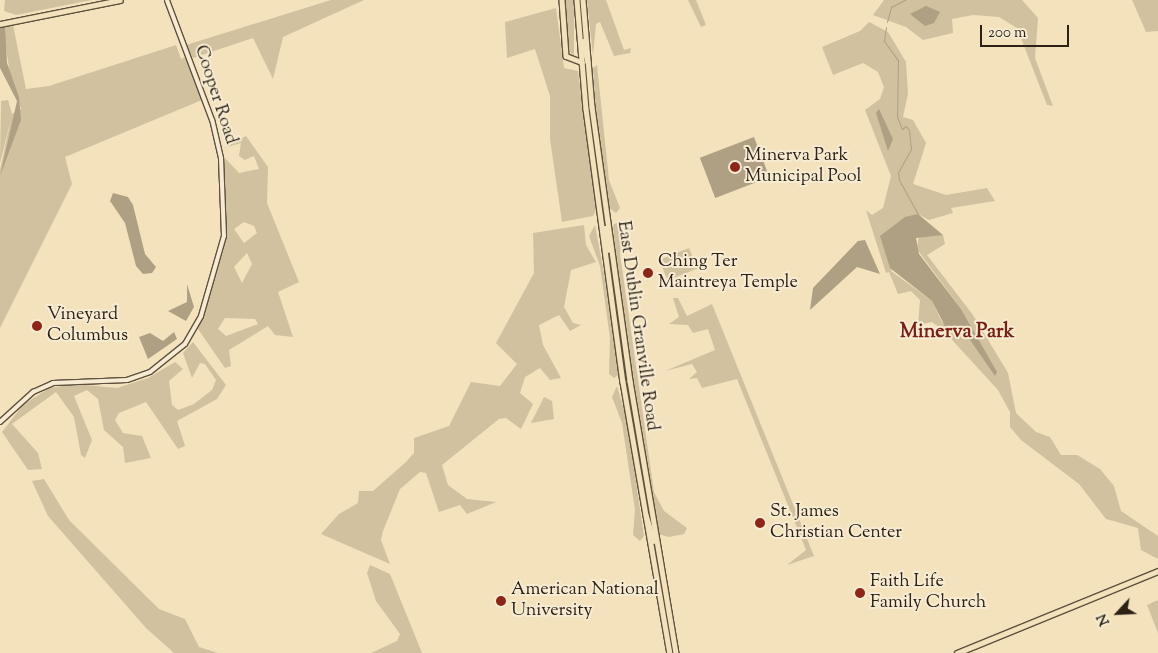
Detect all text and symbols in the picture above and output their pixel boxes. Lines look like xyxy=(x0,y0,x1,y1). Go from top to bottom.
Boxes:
scale bar xyxy=(983,15,1072,47)
text: 200 m xyxy=(988,23,1027,44)
street label: Cooper Road xyxy=(189,43,241,147)
place label: Minerva Park Municipal Pool xyxy=(745,146,862,188)
marker: Minerva Park Municipal Pool xyxy=(729,161,741,173)
street label: East Dublin Granville Road xyxy=(612,220,662,432)
place label: Ching Ter Maintreya Temple xyxy=(658,252,798,294)
marker: Ching Ter Maintreya Temple xyxy=(642,267,654,279)
place label: Vineyard Columbus xyxy=(47,305,128,348)
marker: Vineyard Columbus xyxy=(31,320,43,332)
district label: Minerva Park xyxy=(900,320,1014,344)
place label: St. James Christian Center xyxy=(770,502,902,544)
marker: St. James Christian Center xyxy=(754,517,766,529)
place label: Faith Life Family Church xyxy=(870,572,986,614)
place label: American National University xyxy=(511,580,659,622)
marker: Faith Life Family Church xyxy=(854,587,866,599)
north arrow xyxy=(1093,588,1143,638)
marker: American National University xyxy=(495,595,507,607)
text: N xyxy=(1093,610,1116,629)

